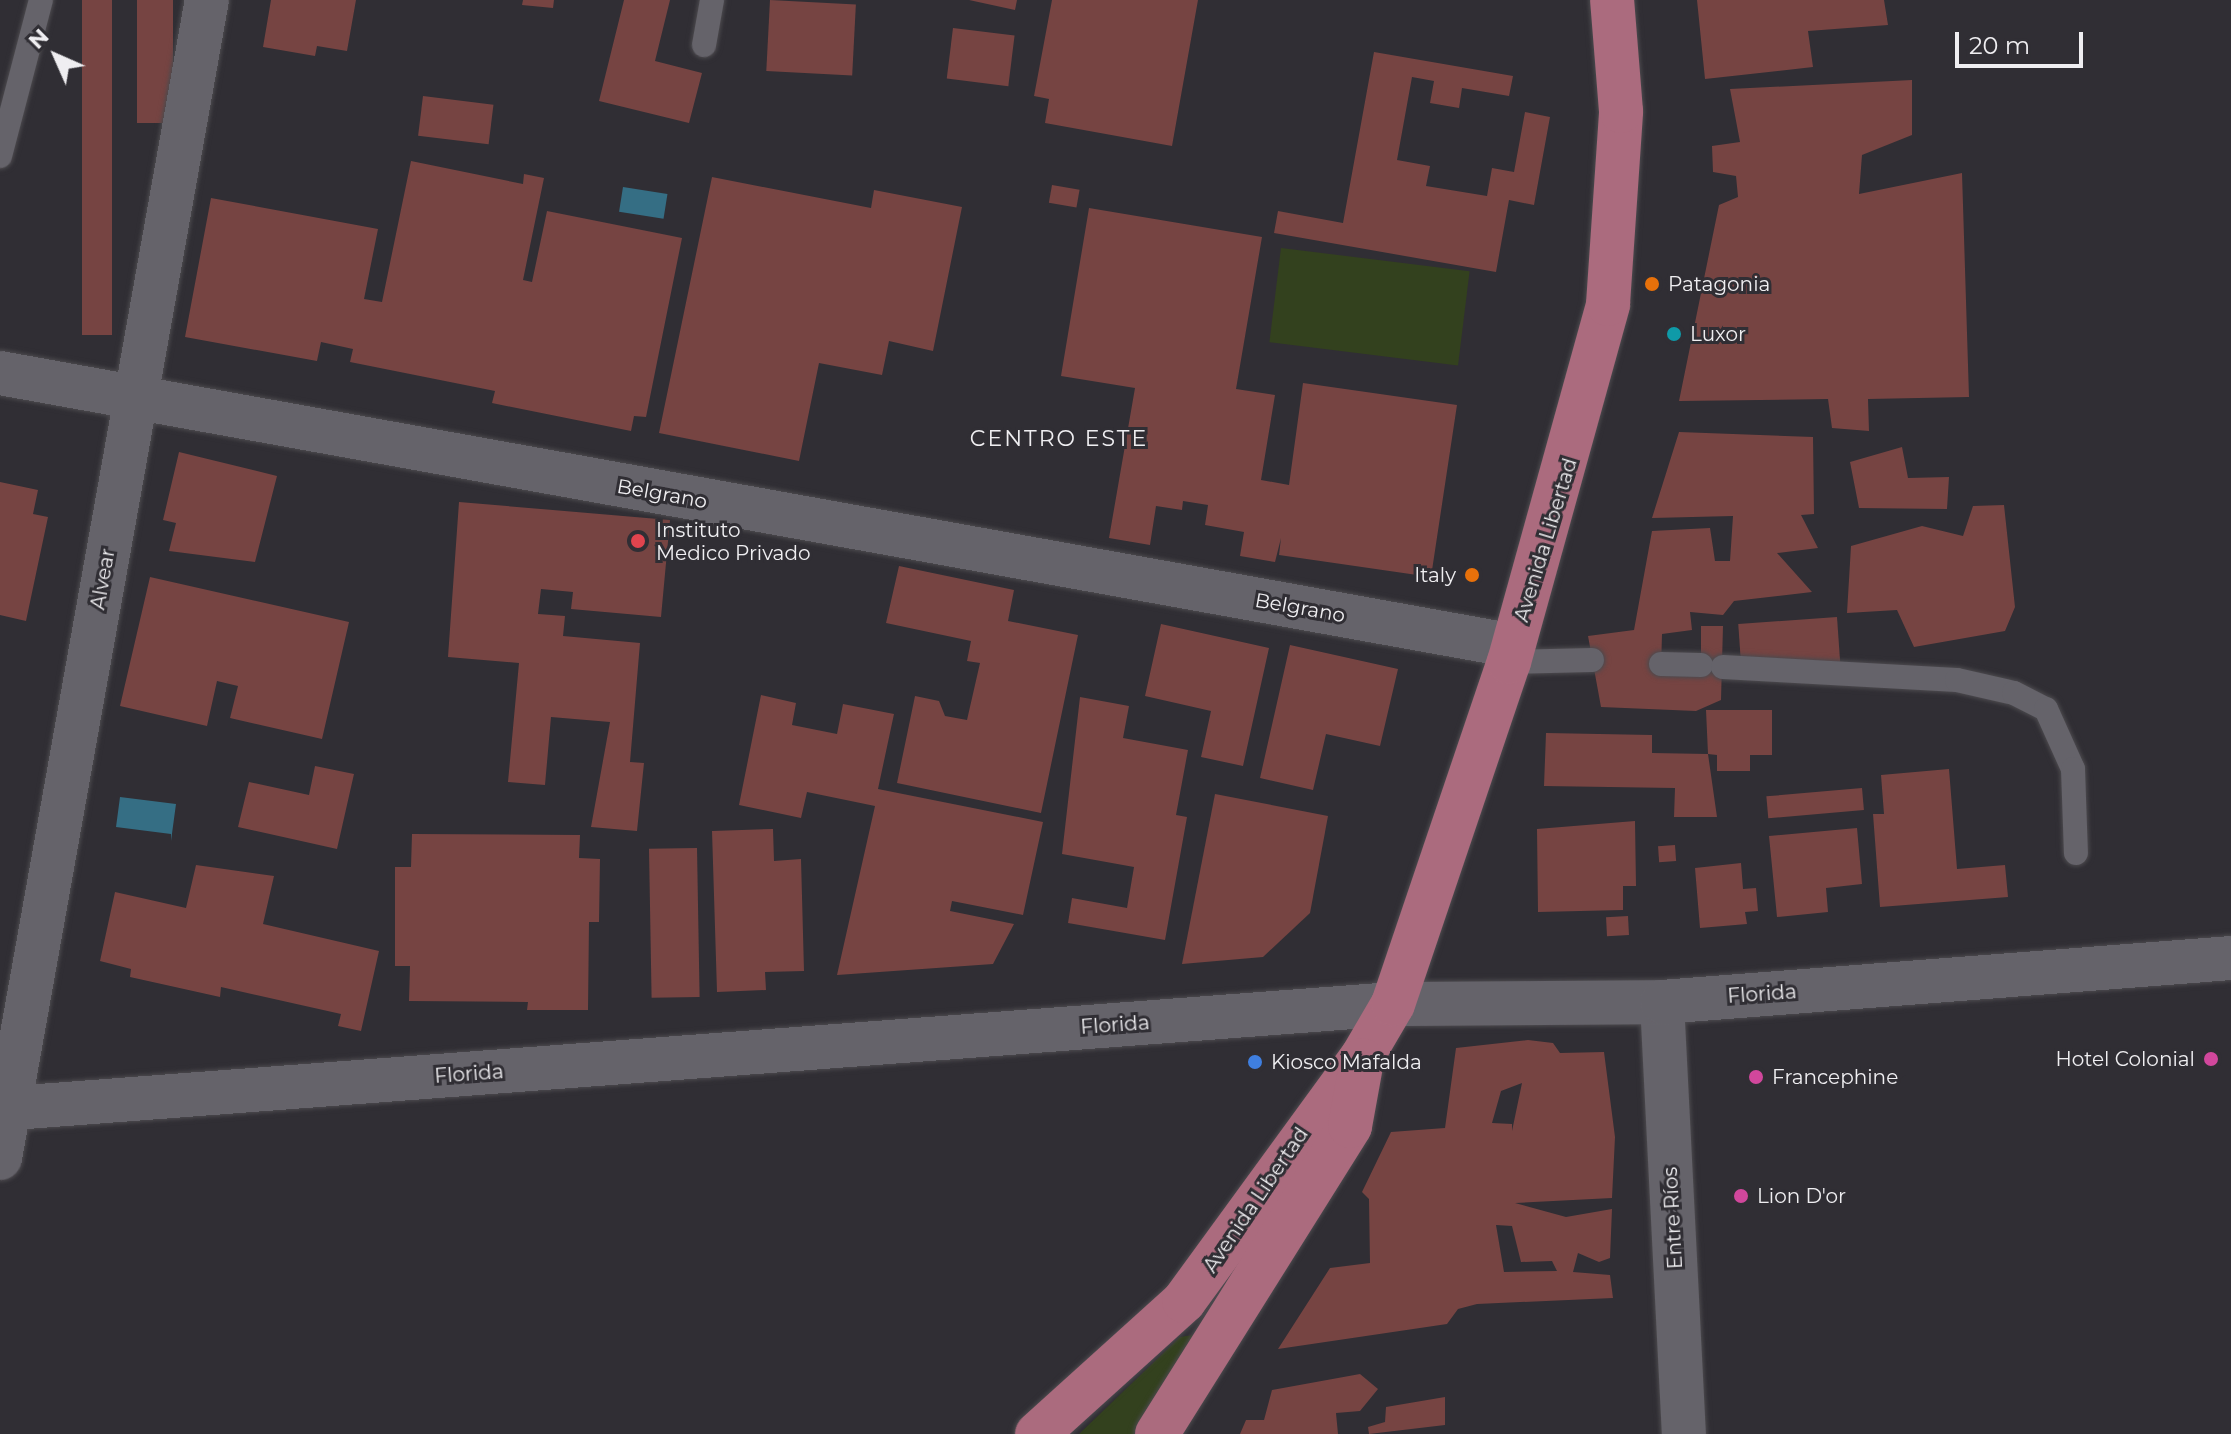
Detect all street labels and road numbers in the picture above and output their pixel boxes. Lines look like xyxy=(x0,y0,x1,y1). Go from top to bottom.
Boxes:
street label: Avenida Libertad xyxy=(1510,455,1582,625)
street label: Belgrano xyxy=(615,474,709,514)
street label: Alvear xyxy=(86,546,120,612)
street label: Belgrano xyxy=(1253,588,1347,628)
street label: Florida xyxy=(1727,980,1797,1008)
street label: Florida xyxy=(1080,1011,1150,1039)
street label: Florida xyxy=(434,1060,504,1088)
street label: Avenida Libertad xyxy=(1198,1123,1314,1277)
street label: Entre Ríos xyxy=(1658,1166,1688,1270)

